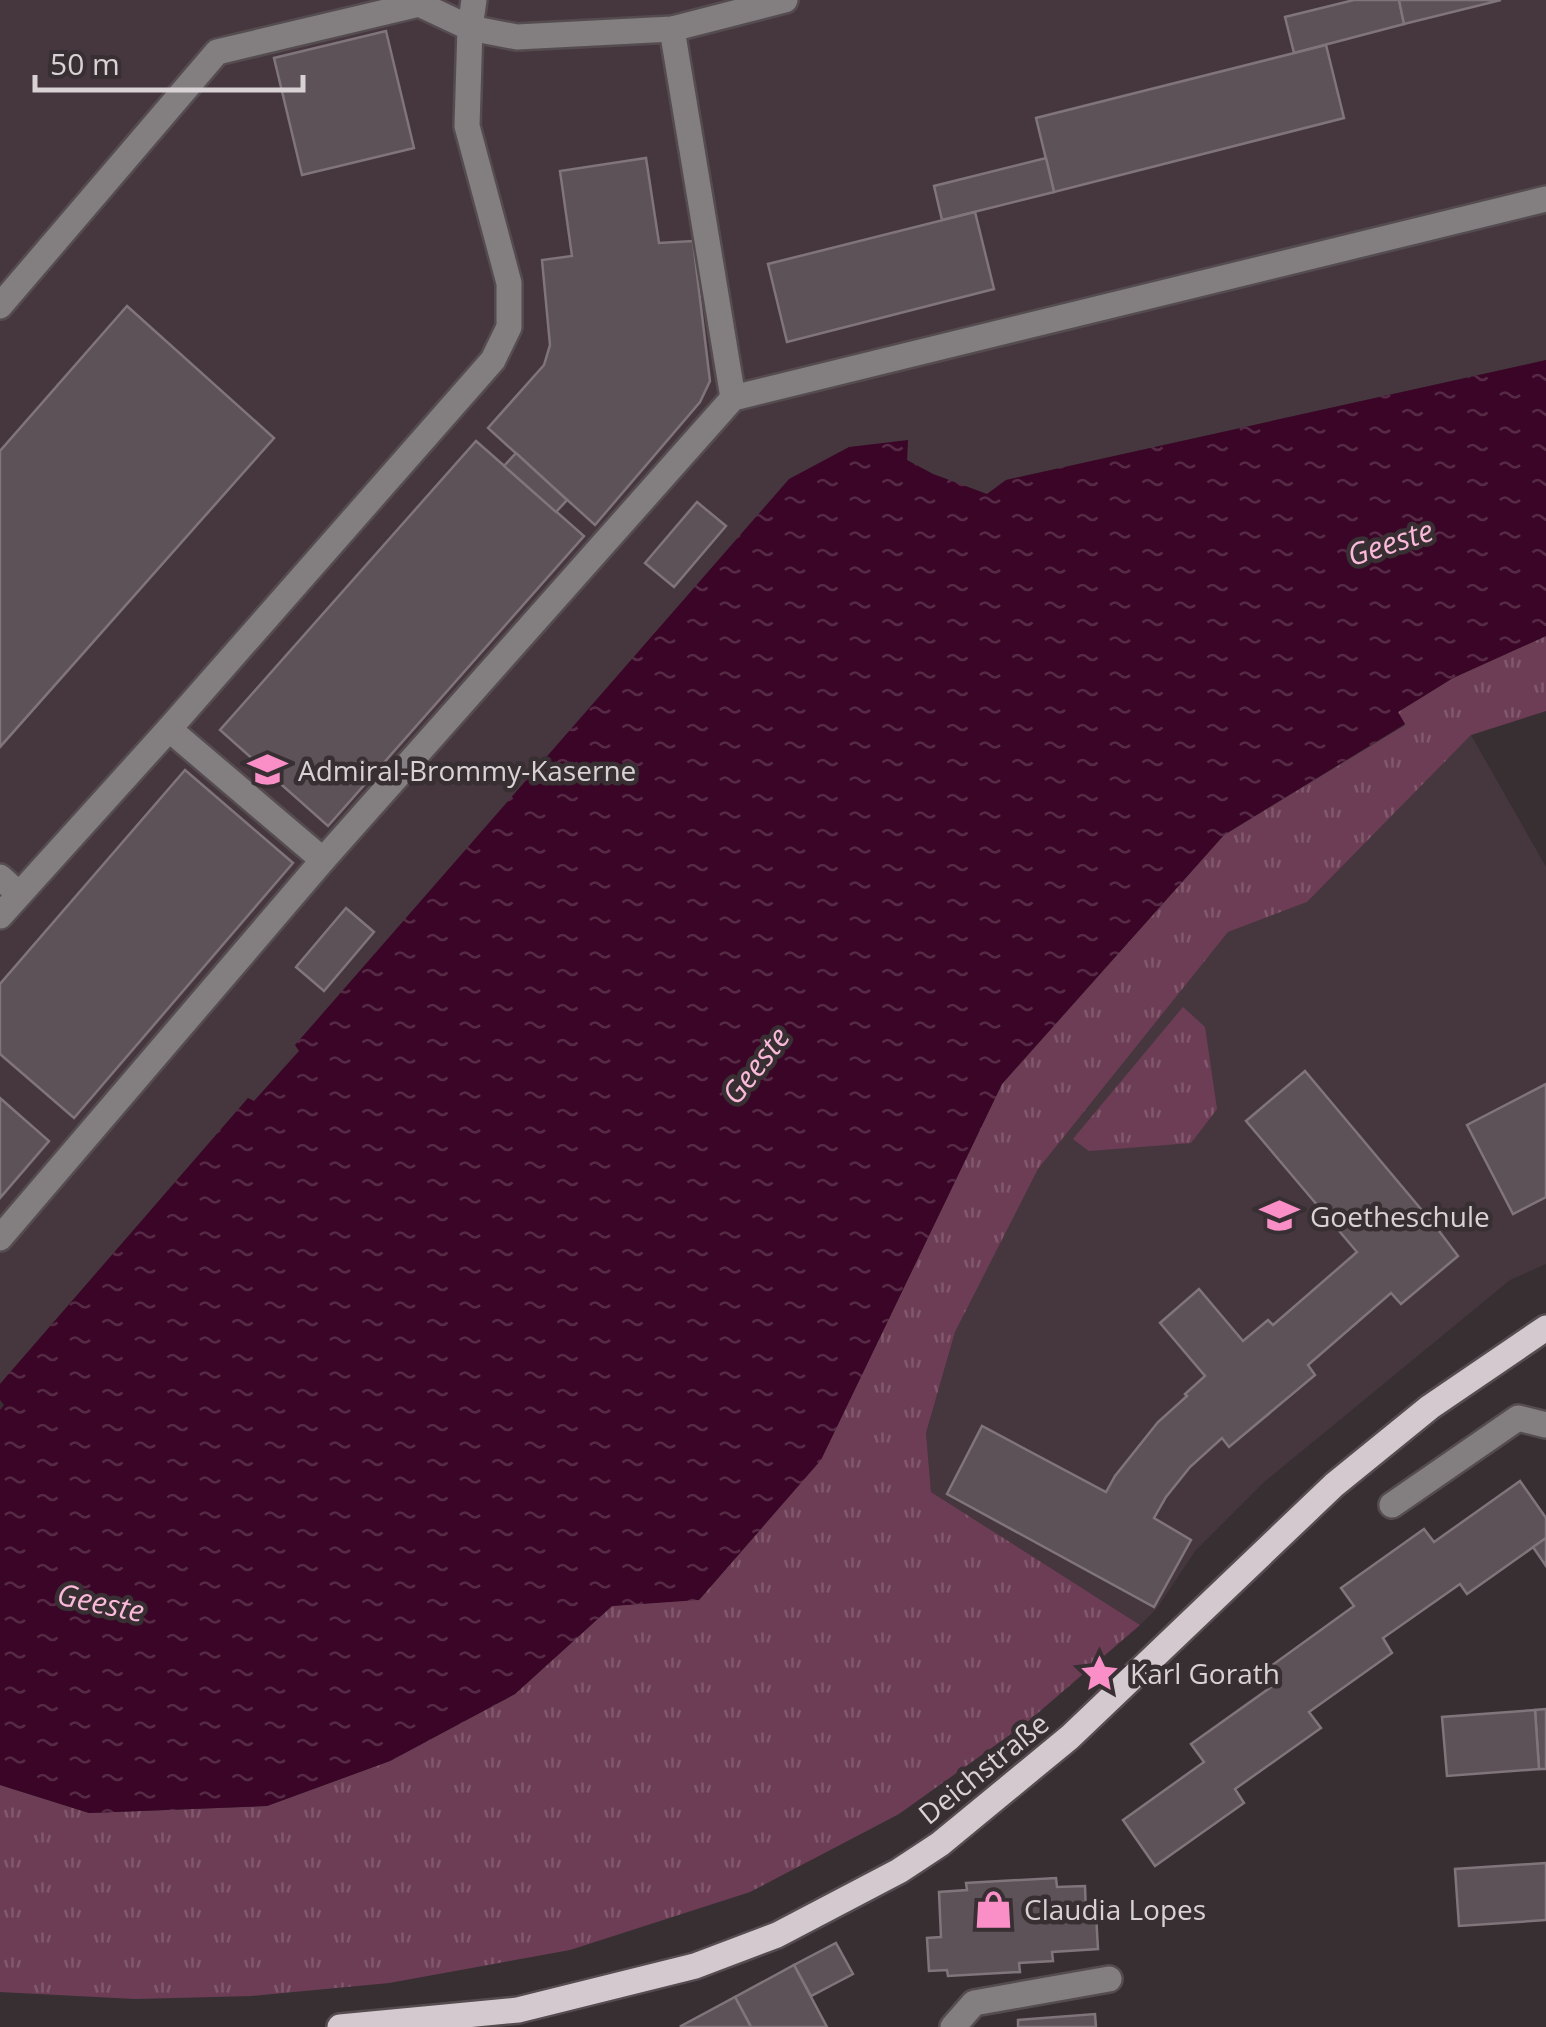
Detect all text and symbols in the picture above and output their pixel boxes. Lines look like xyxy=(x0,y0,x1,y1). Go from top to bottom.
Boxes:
scale bar xyxy=(35,30,302,92)
text: 50 m xyxy=(50,43,120,84)
water label: Geeste xyxy=(1342,509,1438,575)
school or university icon: Admiral-Brommy-Kaserne xyxy=(247,749,289,791)
place label: Admiral-Brommy-Kaserne xyxy=(298,751,636,789)
water label: Geeste xyxy=(712,1018,798,1112)
school or university icon: Goetheschule xyxy=(1259,1195,1301,1237)
place label: Goetheschule xyxy=(1310,1197,1490,1235)
water label: Geeste xyxy=(54,1573,148,1631)
place icon: Karl Gorath xyxy=(1079,1652,1121,1694)
place label: Karl Gorath xyxy=(1130,1654,1280,1692)
street label: Deichstraße xyxy=(910,1704,1056,1832)
shop icon: Claudia Lopes xyxy=(973,1888,1015,1930)
place label: Claudia Lopes xyxy=(1024,1890,1206,1928)

